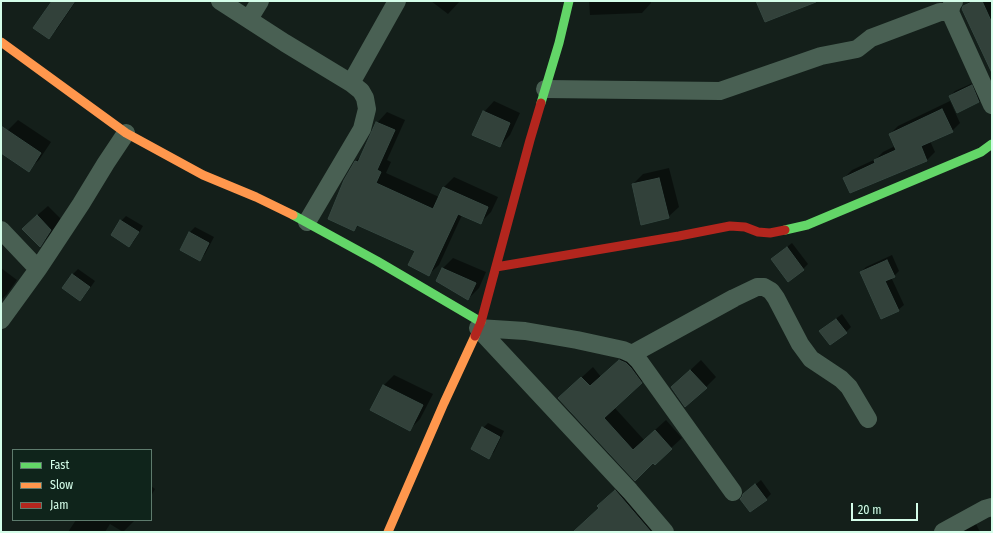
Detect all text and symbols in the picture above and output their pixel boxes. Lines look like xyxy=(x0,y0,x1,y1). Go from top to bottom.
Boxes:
legend xyxy=(12,449,152,521)
text: Fast xyxy=(50,458,69,472)
text: Slow xyxy=(50,478,73,492)
scale bar xyxy=(853,495,920,521)
text: Jam xyxy=(50,498,68,512)
text: 20 m xyxy=(858,503,882,517)

